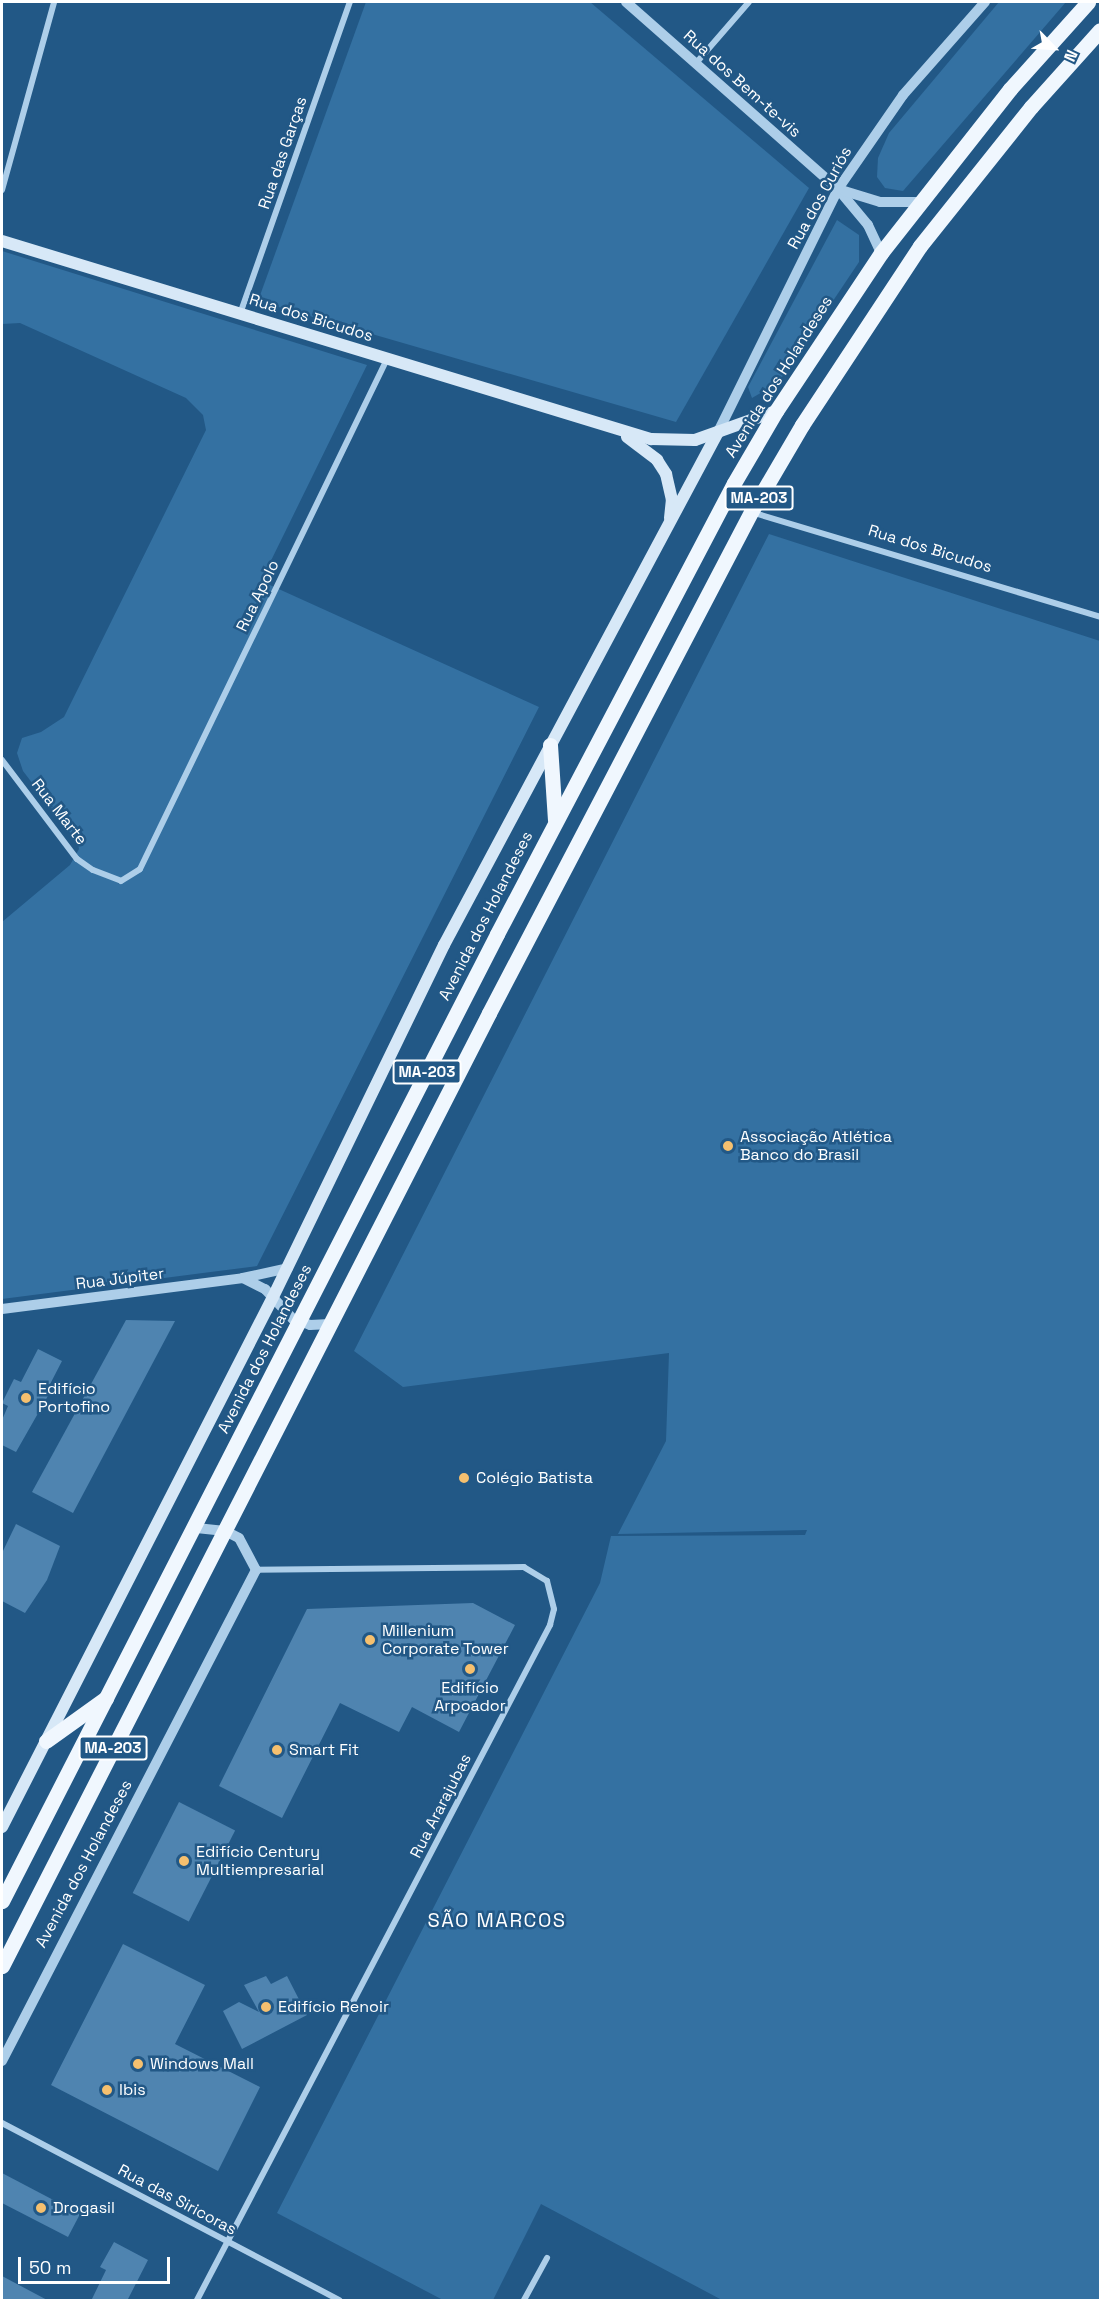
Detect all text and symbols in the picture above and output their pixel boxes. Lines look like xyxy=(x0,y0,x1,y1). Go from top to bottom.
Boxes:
north arrow xyxy=(1024,18,1084,78)
street label: Rua dos Bem-te-vis xyxy=(679,26,805,142)
text: N xyxy=(1059,47,1083,65)
street label: Rua das Garças xyxy=(255,94,311,212)
street label: Rua dos Curiós xyxy=(784,143,856,253)
street label: Rua dos Bicudos xyxy=(247,290,375,346)
street label: Avenida dos Holandeses xyxy=(721,293,837,461)
road number: MA-203 xyxy=(724,486,794,510)
street label: Rua dos Bicudos xyxy=(866,521,994,577)
street label: Rua Apolo xyxy=(232,557,284,635)
street label: Rua Marte xyxy=(27,775,91,849)
street label: Avenida dos Holandeses xyxy=(435,828,537,1004)
road number: MA-203 xyxy=(392,1060,462,1084)
place label: Associação Atlética Banco do Brasil xyxy=(740,1127,892,1165)
marker: Associação Atlética Banco do Brasil xyxy=(721,1139,735,1153)
street label: Avenida dos Holandeses xyxy=(214,1261,316,1437)
street label: Rua Júpiter xyxy=(75,1264,165,1294)
place label: Edifício Portofino xyxy=(38,1379,110,1417)
marker: Edifício Portofino xyxy=(19,1391,33,1405)
place label: Colégio Batista xyxy=(476,1468,593,1488)
marker: Colégio Batista xyxy=(457,1471,471,1485)
place label: Millenium Corporate Tower xyxy=(382,1621,509,1659)
marker: Millenium Corporate Tower xyxy=(363,1633,377,1647)
marker: Edifício Arpoador xyxy=(463,1662,477,1676)
place label: Edifício Arpoador xyxy=(434,1678,506,1716)
road number: MA-203 xyxy=(78,1736,148,1760)
place label: Smart Fit xyxy=(289,1740,359,1760)
marker: Smart Fit xyxy=(270,1743,284,1757)
street label: Rua Ararajubas xyxy=(406,1750,476,1862)
street label: Avenida dos Holandeses xyxy=(32,1777,136,1951)
place label: Edifício Century Multiempresarial xyxy=(196,1842,324,1880)
marker: Edifício Century Multiempresarial xyxy=(177,1854,191,1868)
district label: SÃO MARCOS xyxy=(427,1908,567,1932)
place label: Edifício Renoir xyxy=(278,1997,389,2017)
marker: Edifício Renoir xyxy=(259,2000,273,2014)
place label: Windows Mall xyxy=(150,2054,254,2074)
marker: Windows Mall xyxy=(131,2057,145,2071)
place label: Ibis xyxy=(119,2080,146,2100)
marker: Ibis xyxy=(100,2083,114,2097)
street label: Rua das Siricoras xyxy=(114,2161,240,2239)
place label: Drogasil xyxy=(53,2198,115,2218)
marker: Drogasil xyxy=(34,2201,48,2215)
scale bar xyxy=(21,2245,172,2283)
text: 50 m xyxy=(29,2256,71,2279)

